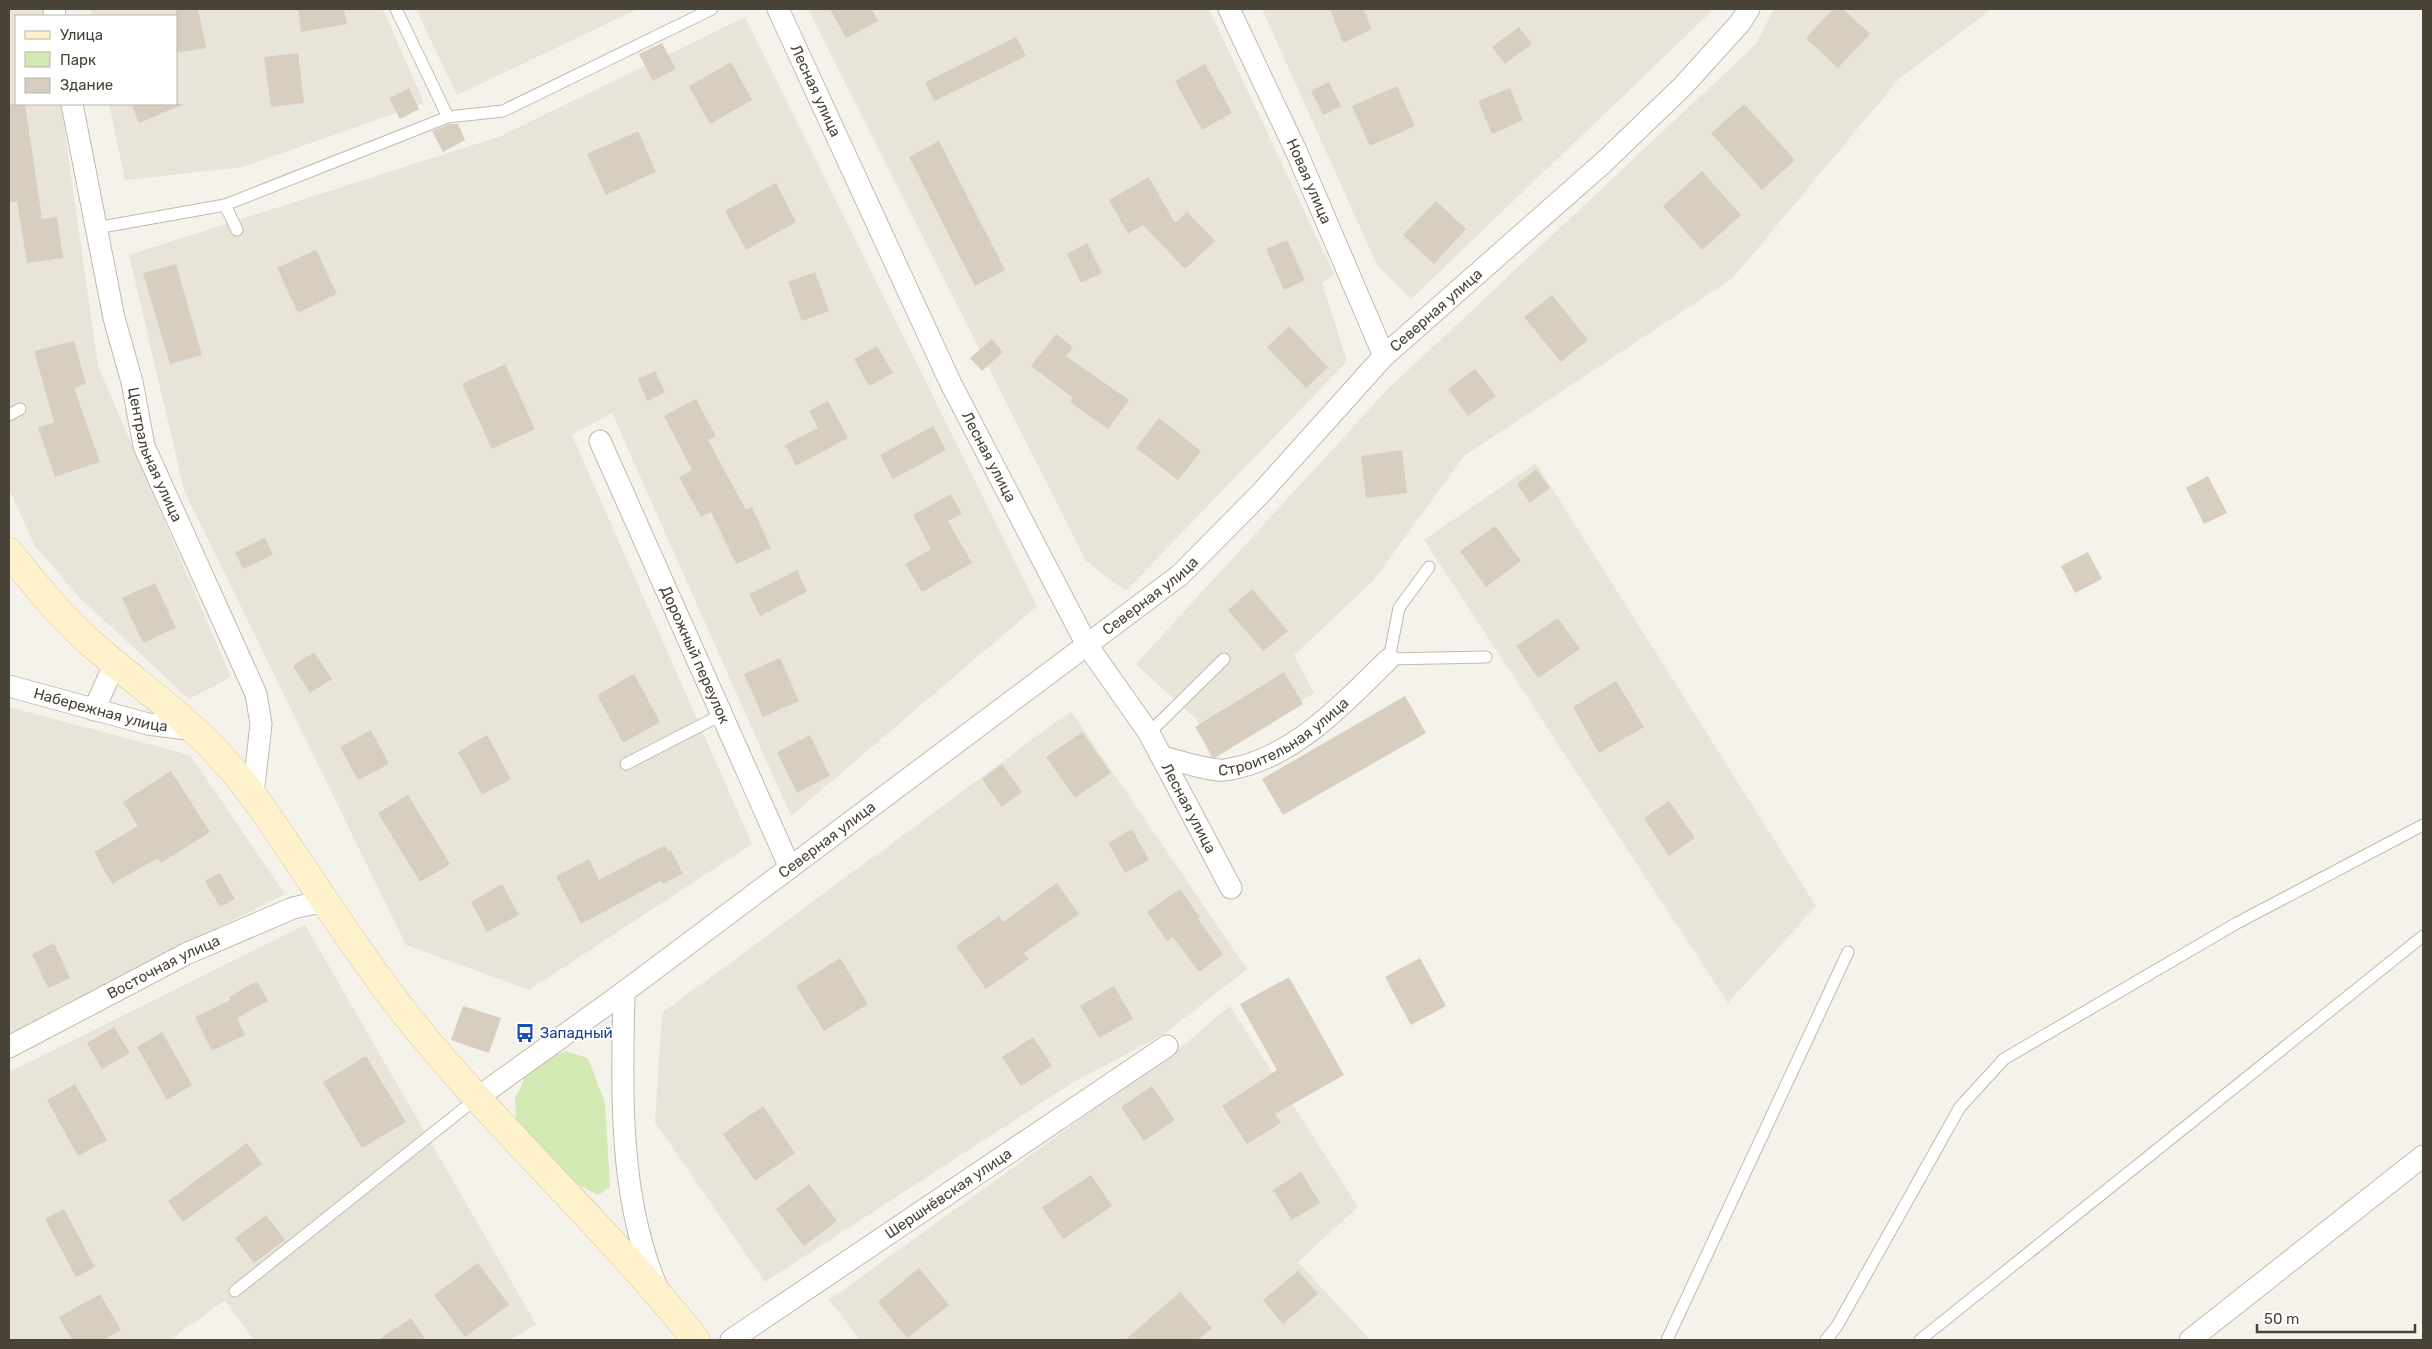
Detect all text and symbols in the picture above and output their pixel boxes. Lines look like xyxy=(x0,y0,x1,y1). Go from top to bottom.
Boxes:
legend xyxy=(15,15,178,105)
text: Улица xyxy=(60,26,103,44)
street label: Лесная улица xyxy=(787,42,845,140)
text: Парк xyxy=(60,51,96,69)
text: Здание xyxy=(60,76,113,94)
street label: Новая улица xyxy=(1283,136,1335,227)
street label: Северная улица xyxy=(1386,265,1486,355)
street label: Центральная улица xyxy=(124,386,186,525)
street label: Лесная улица xyxy=(958,408,1020,505)
street label: Северная улица xyxy=(1099,553,1202,639)
street label: Дорожный переулок xyxy=(657,583,734,726)
street label: Набережная улица xyxy=(32,684,169,735)
street label: Строительная улица xyxy=(1218,694,1352,779)
street label: Лесная улица xyxy=(1158,760,1220,856)
street label: Северная улица xyxy=(775,798,879,882)
street label: Восточная улица xyxy=(104,931,223,1003)
bus stop icon: Западный xyxy=(514,1022,536,1044)
place label: Западный xyxy=(540,1024,613,1042)
street label: Шершнёвская улица xyxy=(881,1144,1015,1243)
scale bar xyxy=(2257,1302,2414,1334)
text: 50 m xyxy=(2264,1310,2299,1328)

